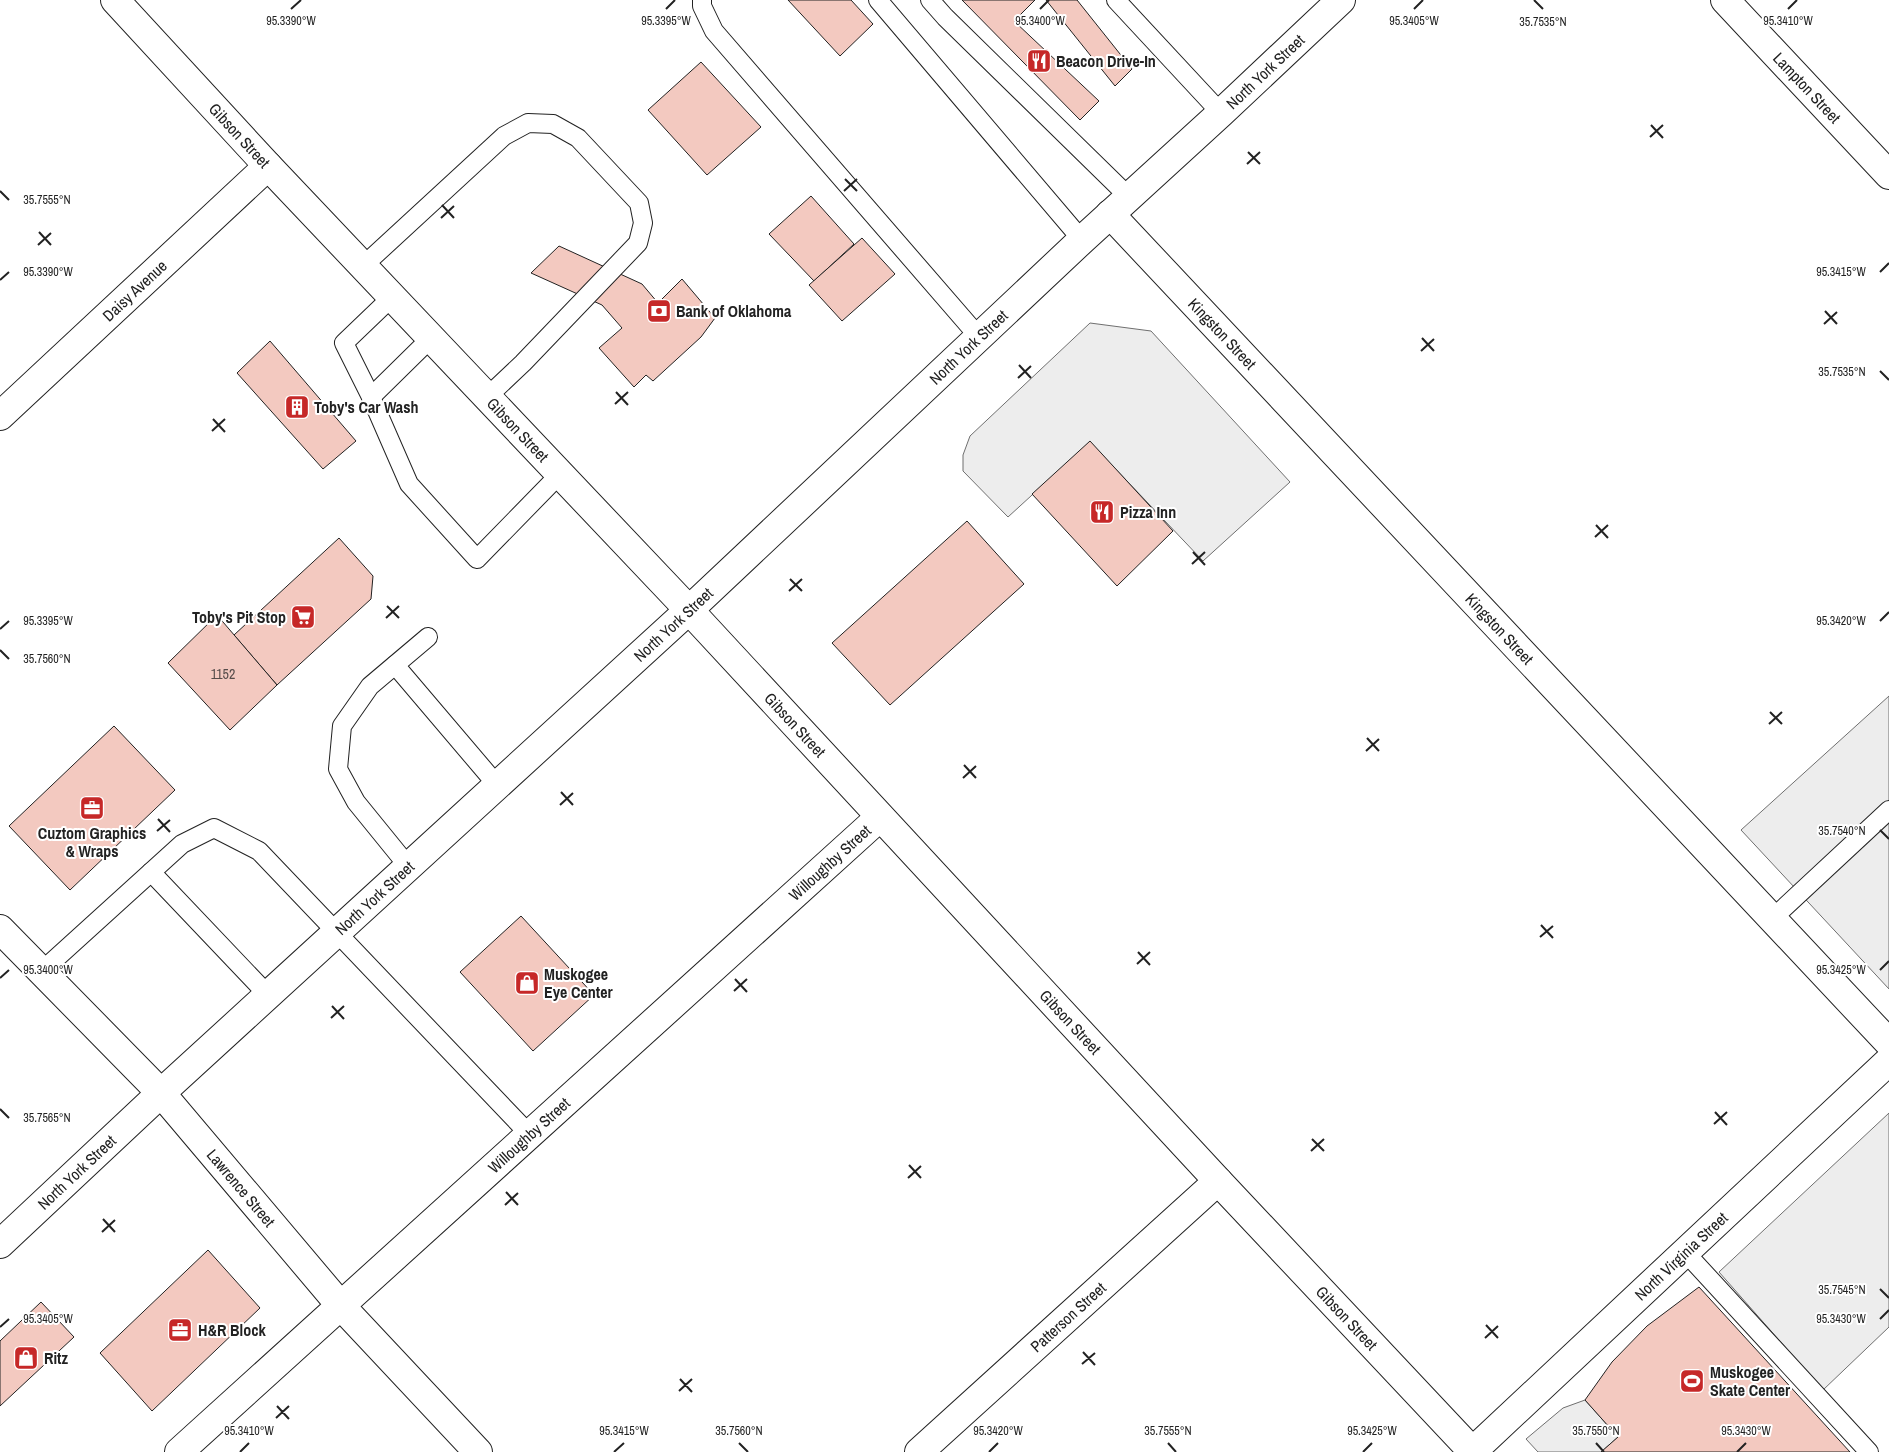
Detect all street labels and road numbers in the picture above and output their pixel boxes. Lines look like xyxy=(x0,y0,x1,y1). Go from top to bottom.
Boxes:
street label: North York Street xyxy=(1221,29,1309,114)
street label: Lampton Street xyxy=(1768,47,1846,128)
street label: Gibson Street xyxy=(204,98,275,173)
street label: Daisy Avenue xyxy=(98,255,172,326)
street label: Kingston Street xyxy=(1183,293,1262,374)
street label: North York Street xyxy=(924,304,1013,389)
street label: Gibson Street xyxy=(482,393,554,467)
street label: North York Street xyxy=(629,582,718,666)
street label: Kingston Street xyxy=(1461,588,1539,669)
street label: Gibson Street xyxy=(760,688,831,762)
street label: Willoughby Street xyxy=(784,819,876,905)
street label: North York Street xyxy=(330,856,419,940)
street label: Gibson Street xyxy=(1035,985,1106,1059)
street label: Willoughby Street xyxy=(483,1092,575,1178)
street label: North York Street xyxy=(33,1130,121,1214)
street label: Lawrence Street xyxy=(202,1144,281,1232)
street label: North Virginia Street xyxy=(1630,1207,1733,1305)
street label: Patterson Street xyxy=(1025,1277,1111,1357)
street label: Gibson Street xyxy=(1311,1281,1383,1355)

